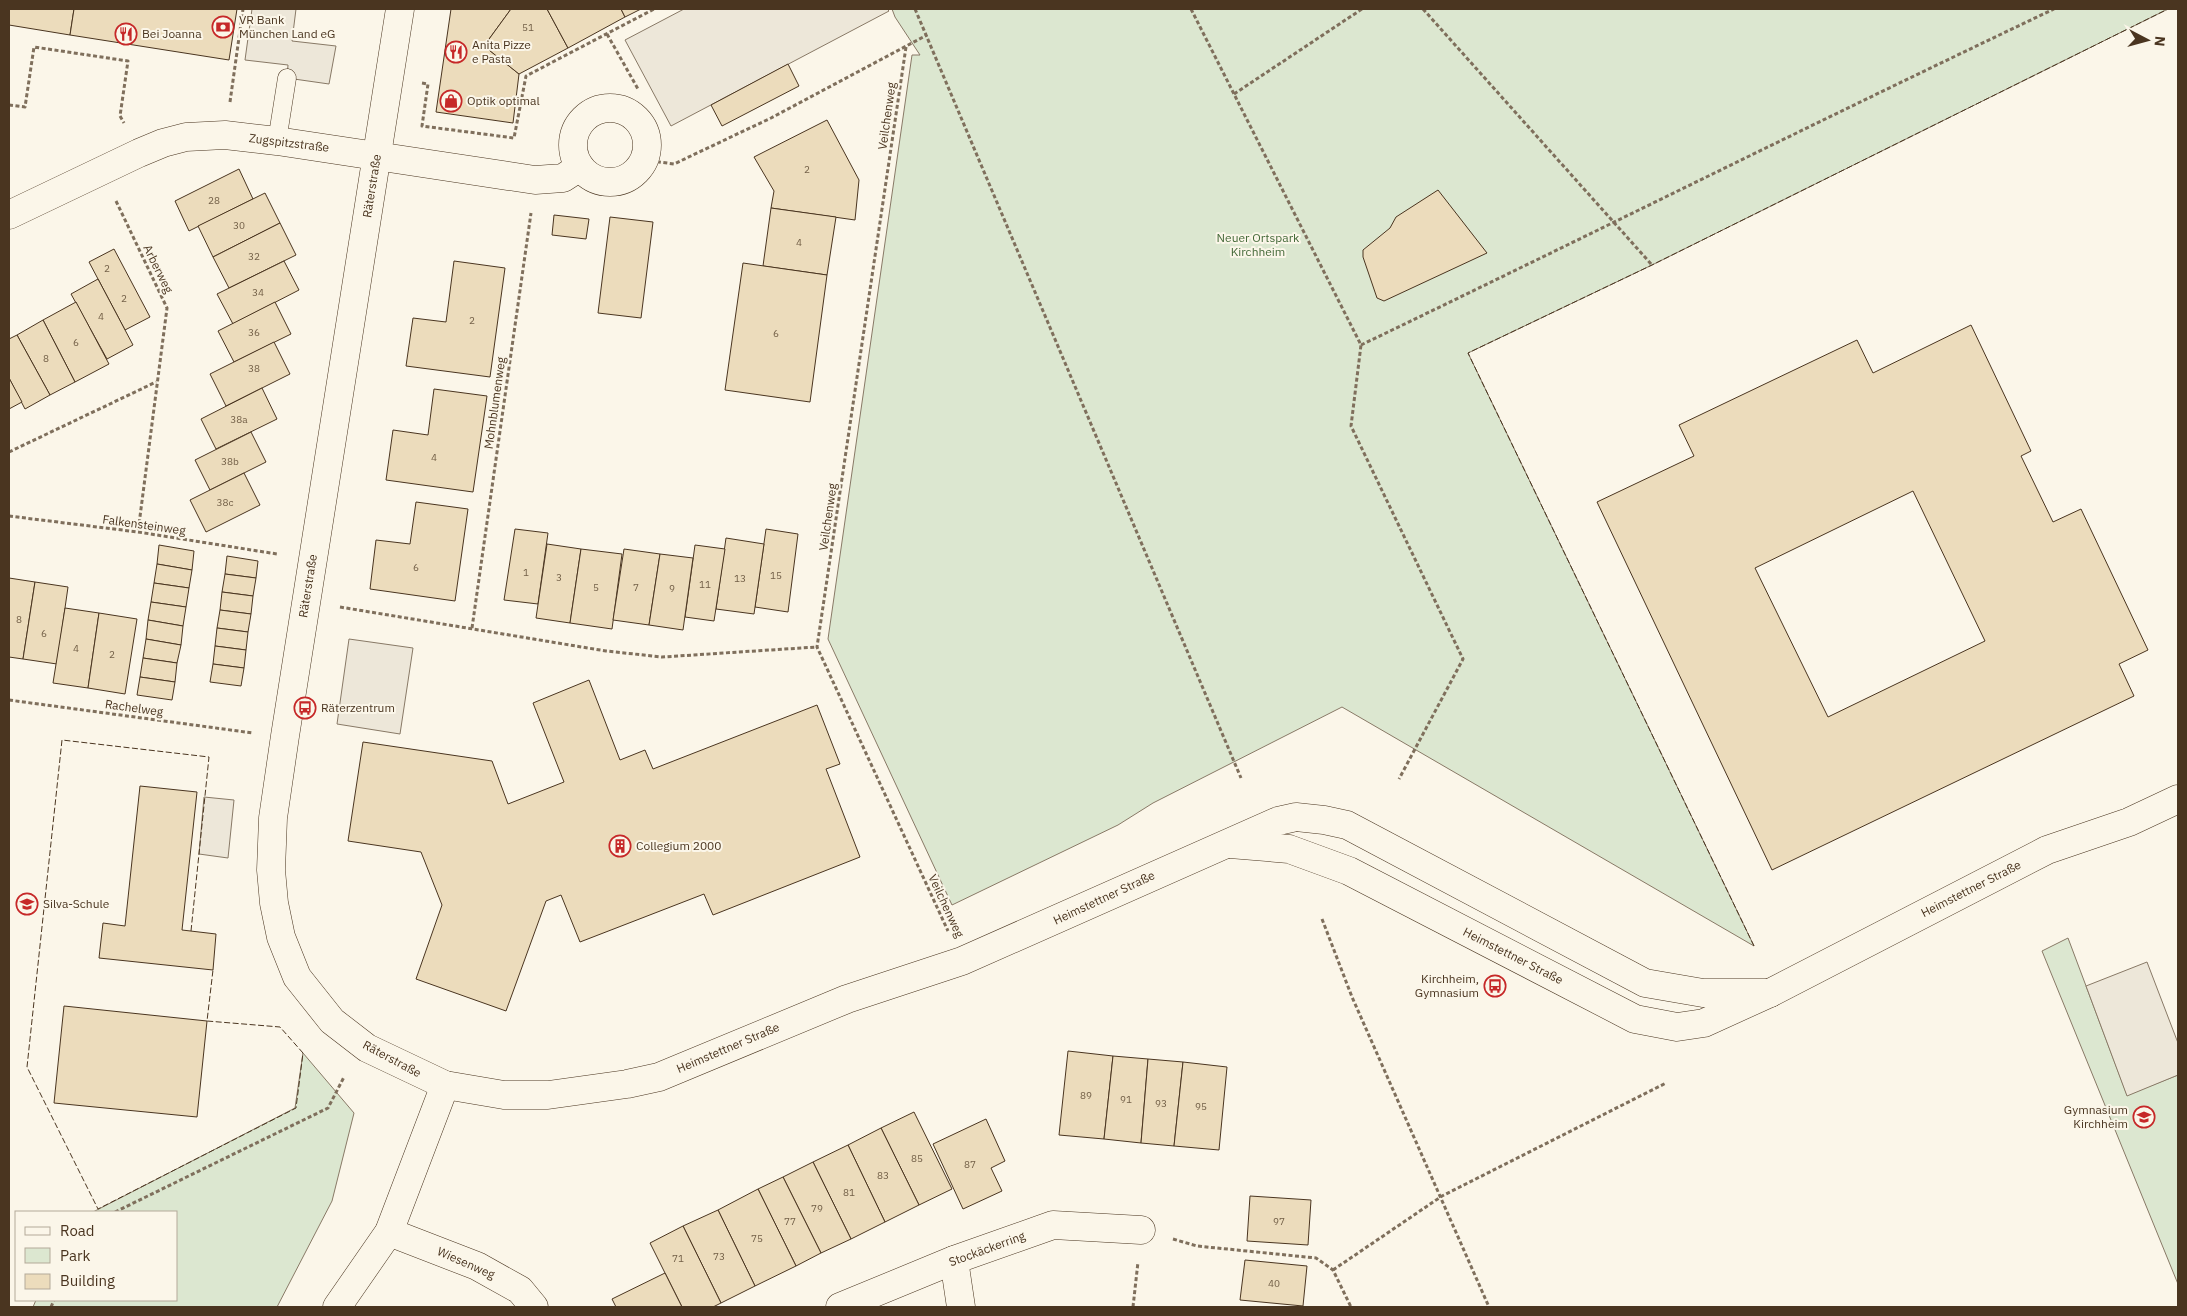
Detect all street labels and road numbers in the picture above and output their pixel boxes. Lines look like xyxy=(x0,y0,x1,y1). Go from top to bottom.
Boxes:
street label: Veilchenweg xyxy=(874,81,899,151)
street label: Zugspitzstraße xyxy=(248,130,330,155)
street label: Räterstraße xyxy=(359,153,384,219)
street label: Arberweg xyxy=(140,242,177,296)
street label: Mohnblumenweg xyxy=(481,355,508,450)
street label: Veilchenweg xyxy=(815,482,840,552)
street label: Falkensteinweg xyxy=(102,511,187,538)
street label: Räterstraße xyxy=(295,553,320,619)
street label: Rachelweg xyxy=(104,696,165,719)
street label: Heimstettner Straße xyxy=(1918,857,2024,920)
street label: Heimstettner Straße xyxy=(1051,867,1157,928)
street label: Veilchenweg xyxy=(925,872,968,940)
street label: Heimstettner Straße xyxy=(1461,924,1566,987)
street label: Heimstettner Straße xyxy=(674,1019,782,1076)
street label: Räterstraße xyxy=(360,1037,424,1080)
street label: Stockäckerring xyxy=(947,1228,1028,1269)
street label: Wiesenweg xyxy=(435,1243,498,1282)

